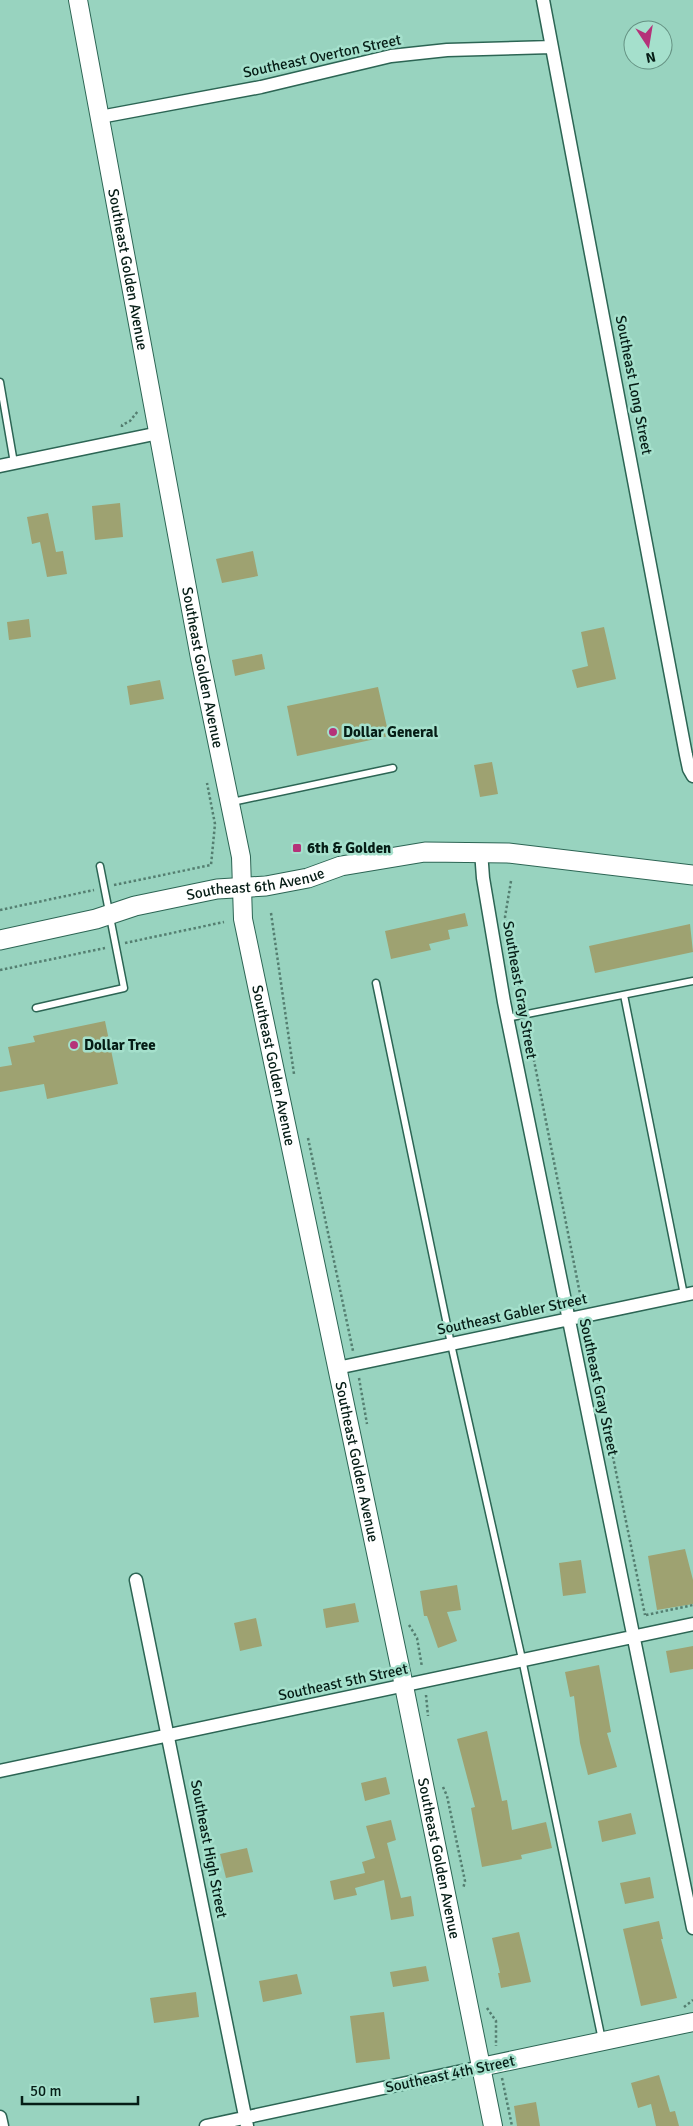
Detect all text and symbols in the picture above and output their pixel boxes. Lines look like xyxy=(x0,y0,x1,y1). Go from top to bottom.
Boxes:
north arrow xyxy=(623,20,673,70)
street label: Southeast Overton Street xyxy=(241,30,403,82)
text: N xyxy=(644,48,657,67)
street label: Southeast Golden Avenue xyxy=(104,187,152,352)
street label: Southeast Long Street xyxy=(612,314,656,456)
street label: Southeast Golden Avenue xyxy=(178,585,227,750)
place label: Dollar General xyxy=(343,723,439,741)
marker: Dollar General xyxy=(327,726,339,738)
place label: 6th & Golden xyxy=(307,839,391,857)
marker: 6th & Golden xyxy=(291,842,303,854)
street label: Southeast 6th Avenue xyxy=(185,864,327,904)
street label: Southeast Gray Street xyxy=(499,920,541,1060)
street label: Southeast Golden Avenue xyxy=(248,983,299,1147)
place label: Dollar Tree xyxy=(84,1036,156,1054)
marker: Dollar Tree xyxy=(68,1039,80,1051)
street label: Southeast Gabler Street xyxy=(435,1289,589,1339)
street label: Southeast Gray Street xyxy=(576,1317,622,1457)
street label: Southeast Golden Avenue xyxy=(331,1380,383,1544)
street label: Southeast 5th Street xyxy=(277,1659,409,1705)
street label: Southeast Golden Avenue xyxy=(414,1776,464,1940)
street label: Southeast High Street xyxy=(187,1778,231,1920)
street label: Southeast 4th Street xyxy=(384,2051,516,2097)
scale bar xyxy=(22,2074,139,2106)
text: 50 m xyxy=(30,2082,61,2100)

